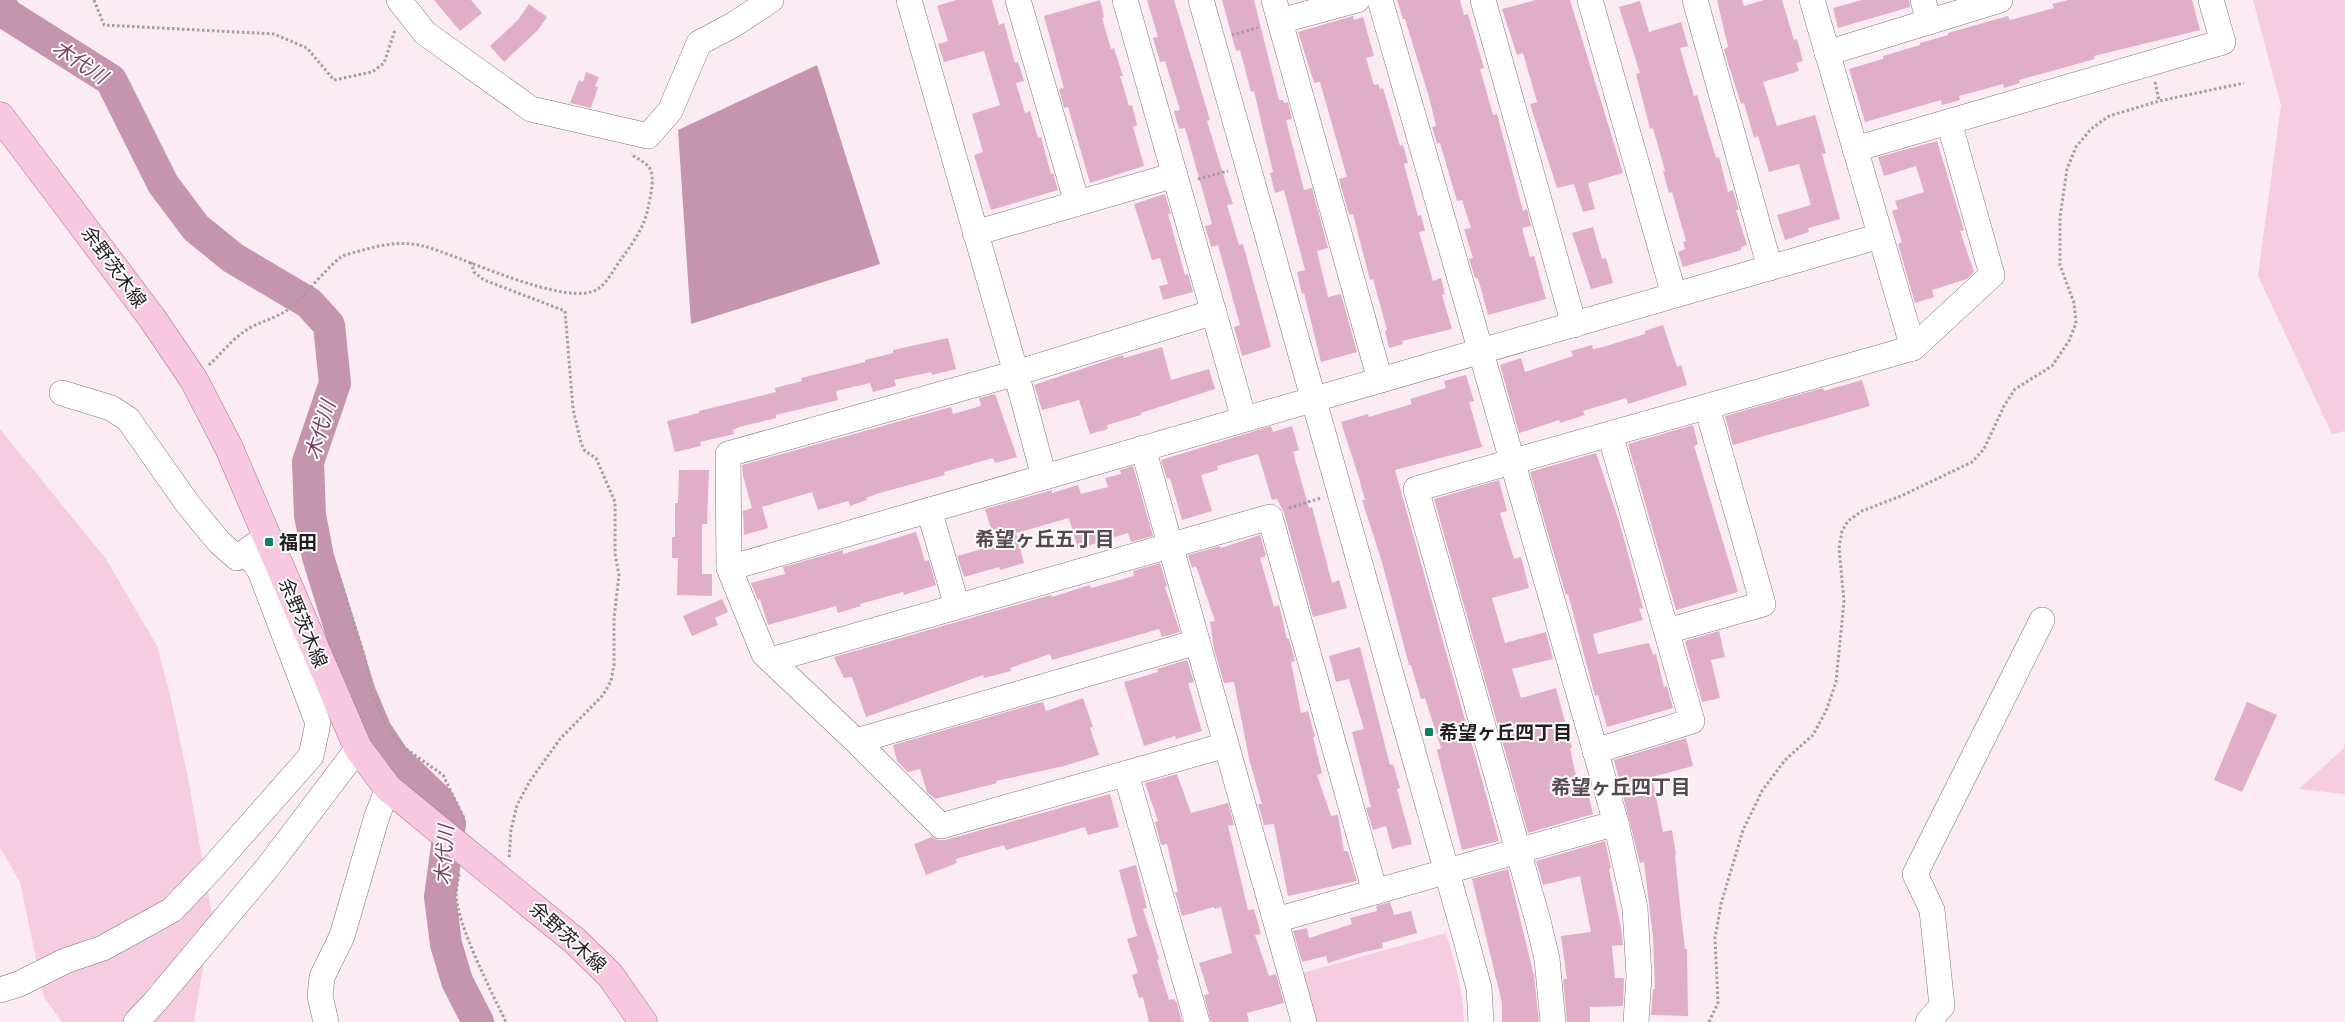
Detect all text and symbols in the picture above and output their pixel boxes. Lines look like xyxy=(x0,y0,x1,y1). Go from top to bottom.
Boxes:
water label: 木代川 xyxy=(48,34,114,91)
street label: 余野茨木線 xyxy=(76,221,152,313)
water label: 木代川 xyxy=(299,396,342,462)
district label: 希望ヶ丘五丁目 xyxy=(975,526,1115,552)
place label: 福田 xyxy=(279,530,317,555)
marker: 福田 xyxy=(263,536,275,548)
street label: 余野茨木線 xyxy=(273,574,333,672)
place label: 希望ヶ丘四丁目 xyxy=(1439,720,1572,745)
marker: 希望ヶ丘四丁目 xyxy=(1423,726,1435,738)
district label: 希望ヶ丘四丁目 xyxy=(1551,774,1691,800)
water label: 木代川 xyxy=(429,822,459,886)
street label: 余野茨木線 xyxy=(524,896,612,978)

